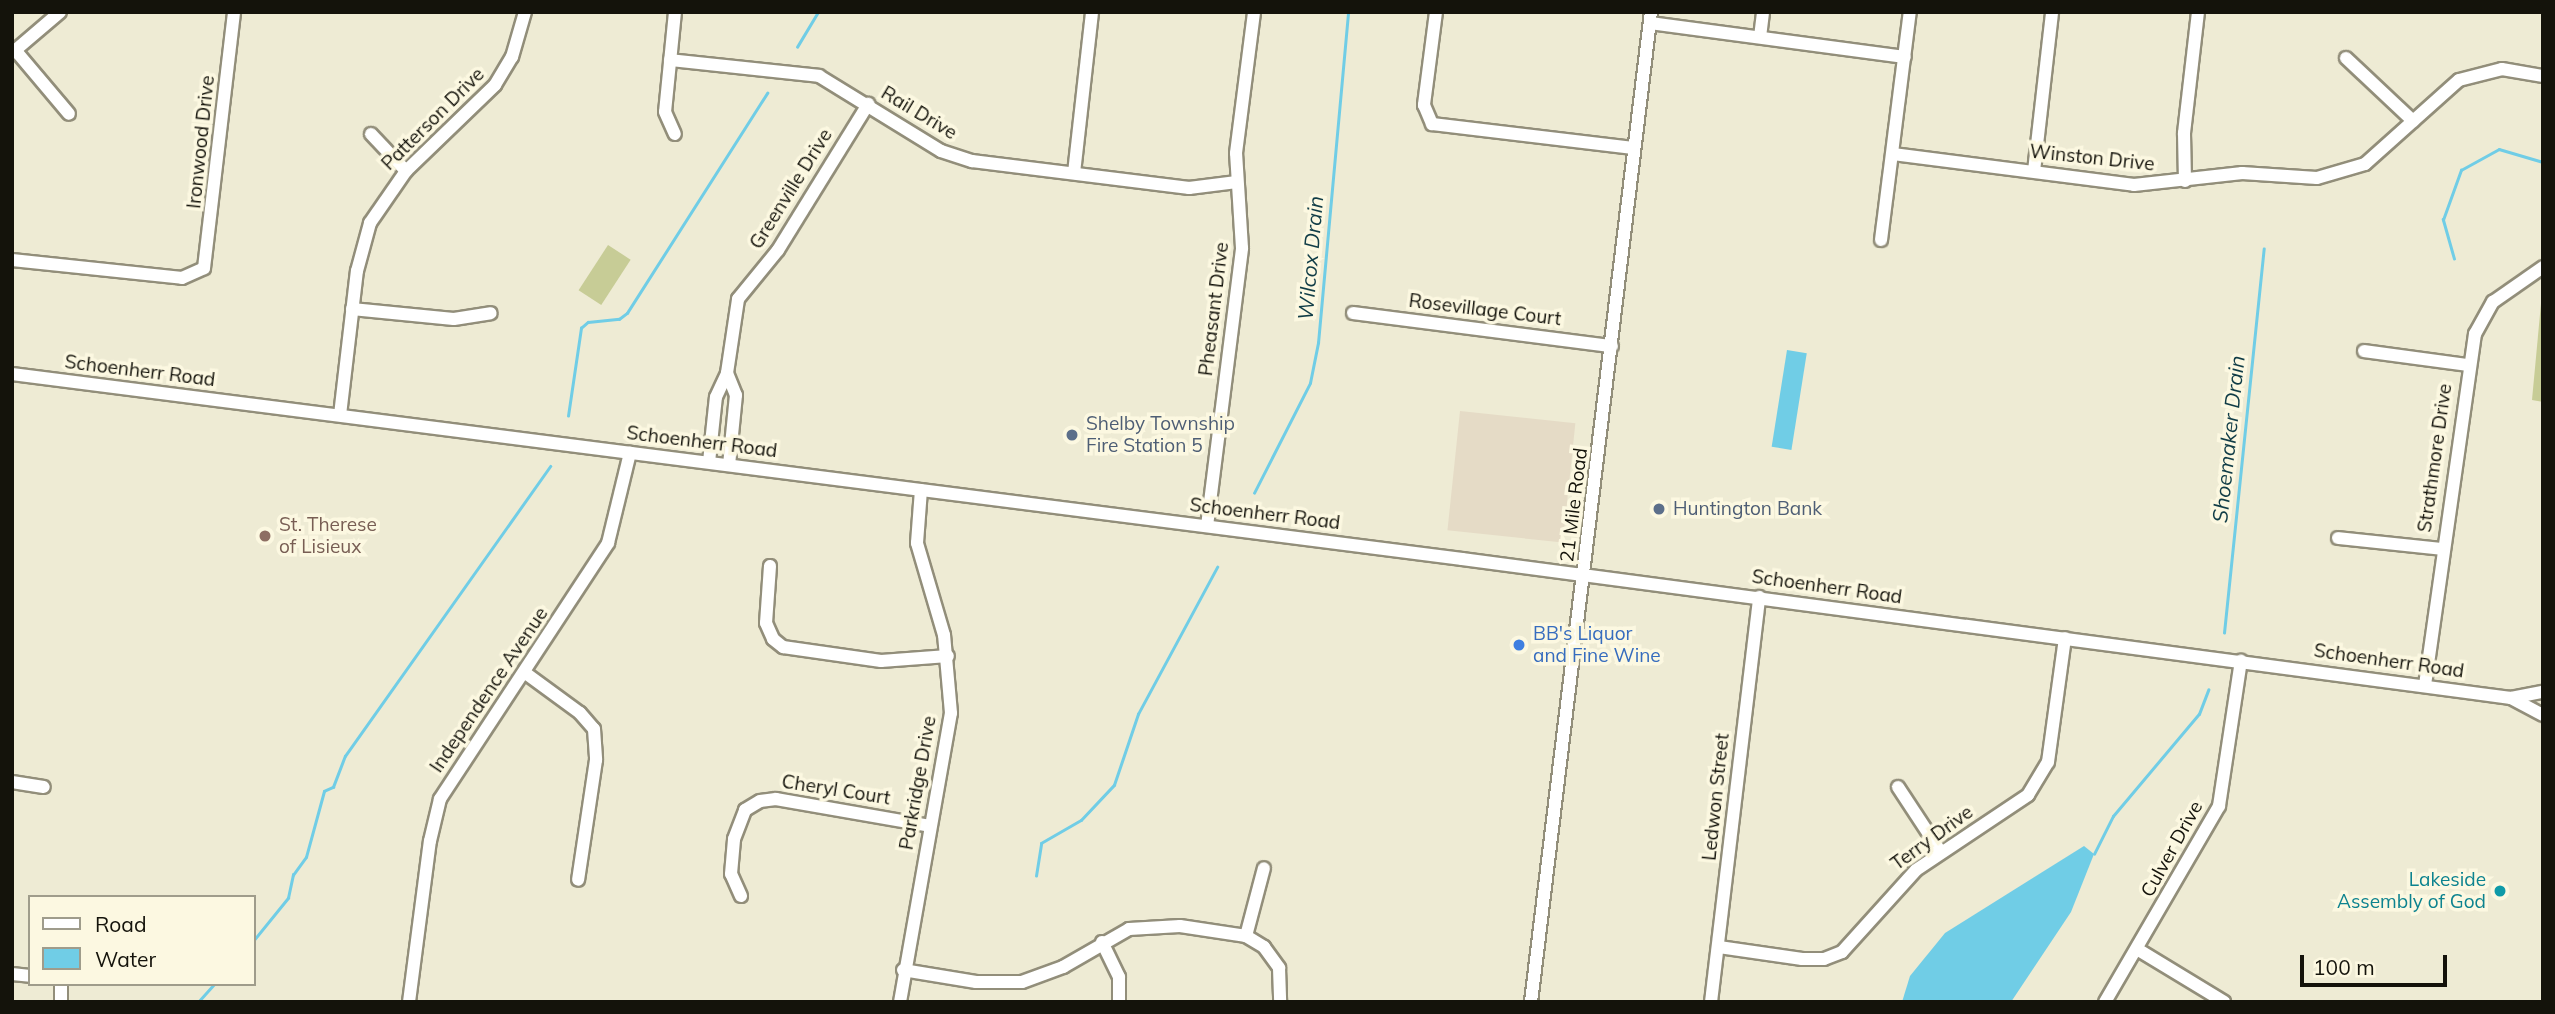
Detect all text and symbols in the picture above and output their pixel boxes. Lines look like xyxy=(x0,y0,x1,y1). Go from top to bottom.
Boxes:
street label: Patterson Drive xyxy=(377,63,489,175)
street label: Ironwood Drive xyxy=(183,74,219,210)
street label: Rail Drive xyxy=(877,81,961,145)
street label: Greenville Drive xyxy=(745,125,837,253)
street label: Winston Drive xyxy=(2028,140,2156,176)
water label: Wilcox Drain xyxy=(1292,195,1328,321)
street label: Pheasant Drive xyxy=(1194,241,1234,377)
street label: Rosevillage Court xyxy=(1407,289,1563,331)
street label: Schoenherr Road xyxy=(63,350,217,392)
water label: Shoemaker Drain xyxy=(2207,354,2249,524)
street label: Strathmore Drive xyxy=(2413,382,2457,534)
place label: Shelby Township Fire Station 5 xyxy=(1086,413,1235,457)
street label: Schoenherr Road xyxy=(625,421,779,463)
marker: Shelby Township Fire Station 5 xyxy=(1064,427,1080,443)
street label: 21 Mile Road xyxy=(1556,447,1592,563)
street label: Schoenherr Road xyxy=(1188,493,1342,535)
place label: Huntington Bank xyxy=(1673,498,1822,520)
marker: Huntington Bank xyxy=(1651,501,1667,517)
place label: St. Therese of Lisieux xyxy=(279,514,377,558)
marker: St. Therese of Lisieux xyxy=(257,528,273,544)
street label: Schoenherr Road xyxy=(1750,565,1904,609)
street label: Independence Avenue xyxy=(425,603,553,777)
place label: BB's Liquor and Fine Wine xyxy=(1533,623,1661,667)
marker: BB's Liquor and Fine Wine xyxy=(1511,637,1527,653)
street label: Schoenherr Road xyxy=(2312,639,2466,683)
street label: Parkridge Drive xyxy=(895,714,941,852)
street label: Ledwon Street xyxy=(1698,732,1734,862)
street label: Cheryl Court xyxy=(780,770,892,810)
street label: Culver Drive xyxy=(2136,797,2208,901)
street label: Terry Drive xyxy=(1887,801,1977,875)
place label: Lakeside Assembly of God xyxy=(2337,869,2486,913)
marker: Lakeside Assembly of God xyxy=(2492,883,2508,899)
legend xyxy=(28,895,256,986)
text: Road xyxy=(95,911,146,937)
scale bar xyxy=(2303,940,2450,984)
text: Water xyxy=(95,946,156,972)
text: 100 m xyxy=(2313,954,2375,980)

